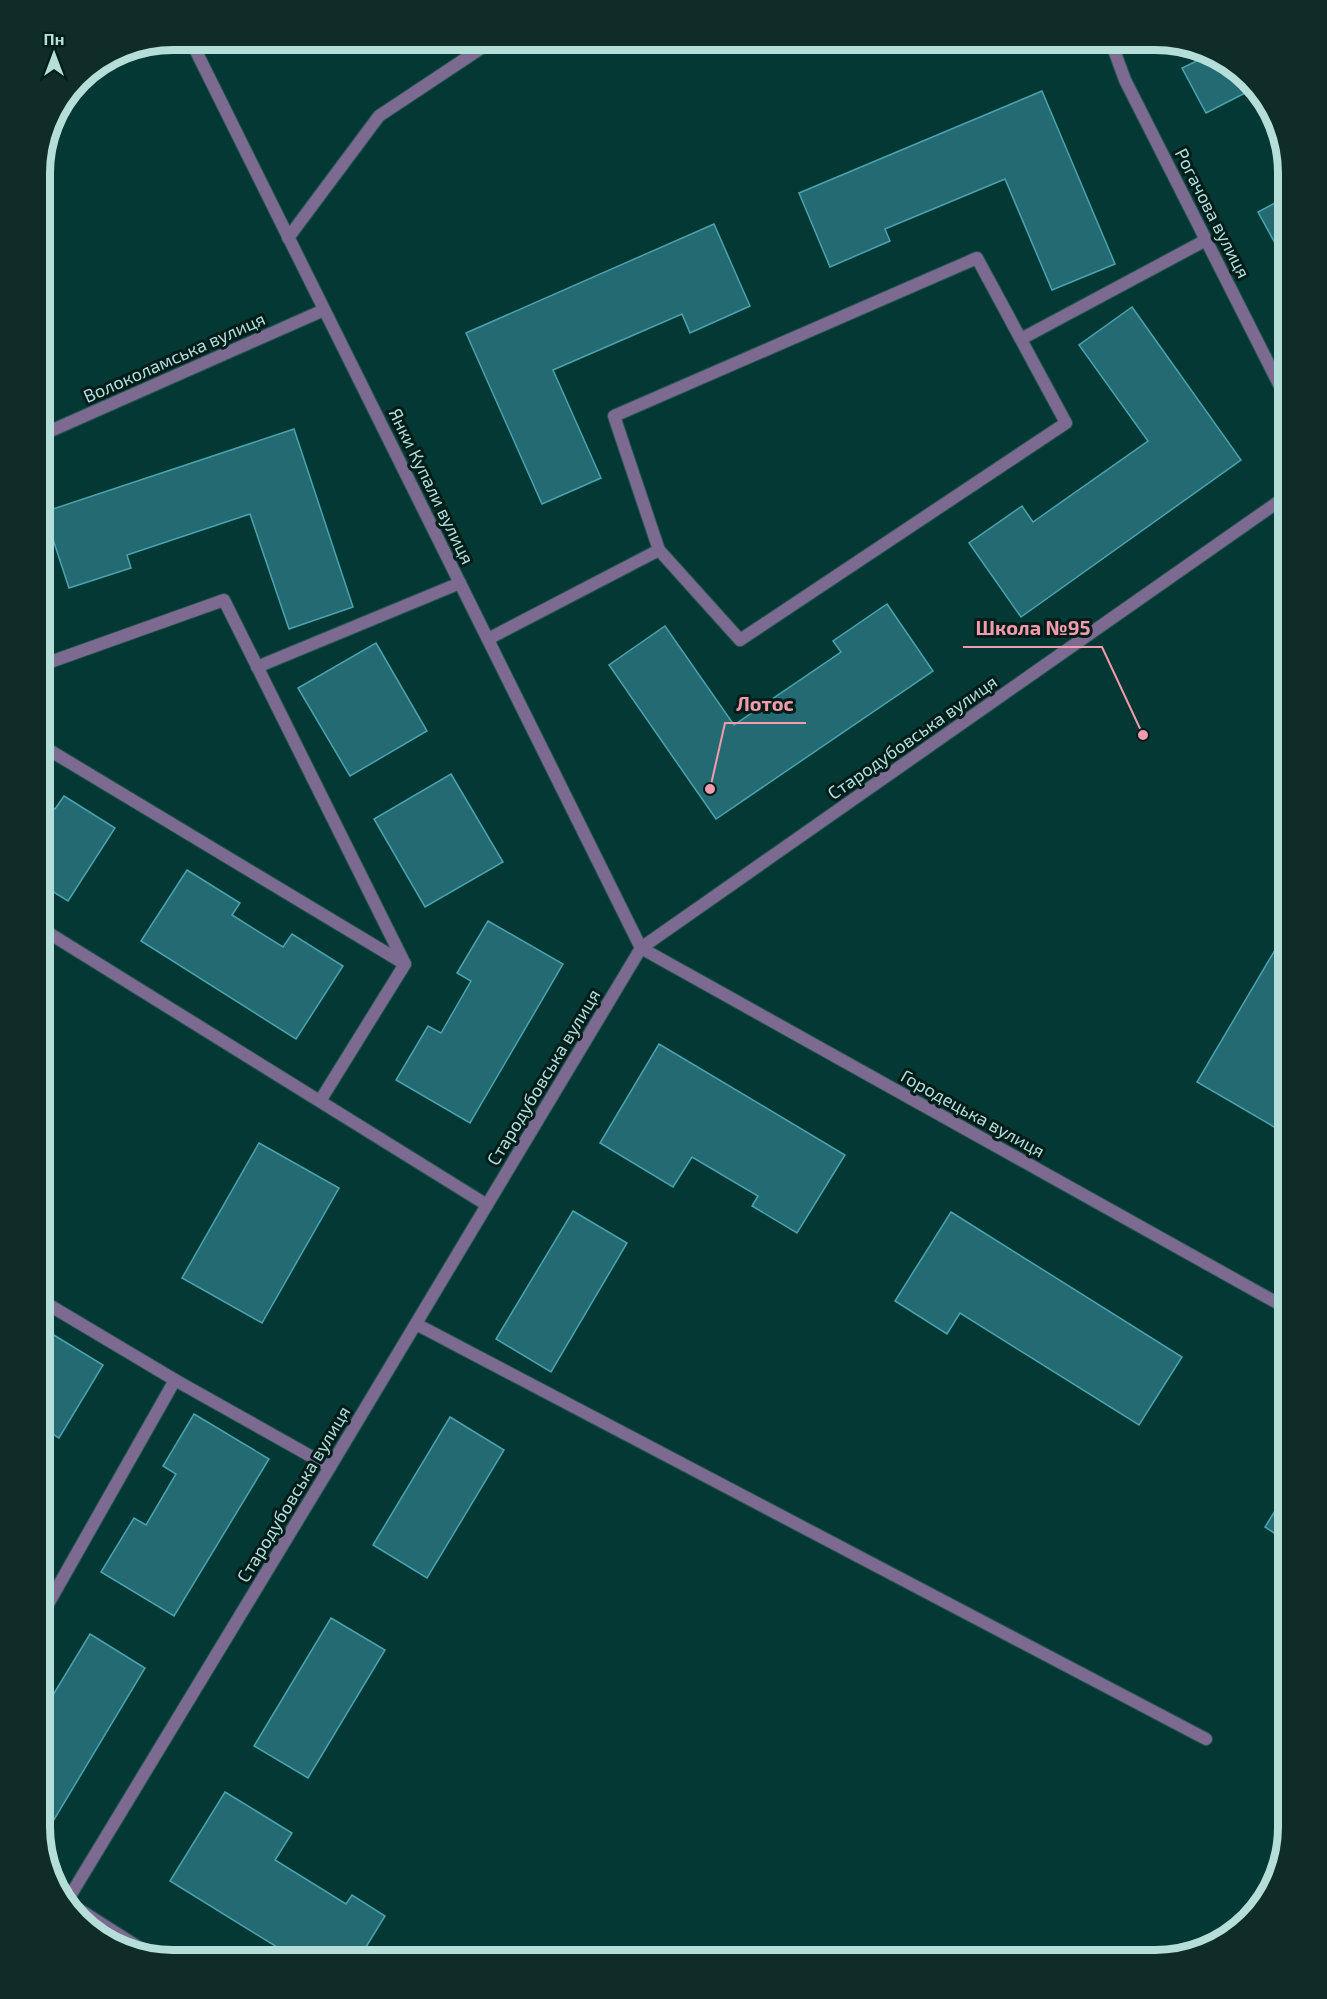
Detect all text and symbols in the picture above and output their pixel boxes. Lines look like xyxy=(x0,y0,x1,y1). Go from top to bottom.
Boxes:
north arrow xyxy=(24,24,84,84)
text: Пн xyxy=(44,29,64,48)
street label: Рогачова вулиця xyxy=(1171,144,1255,282)
street label: Волоколамська вулиця xyxy=(80,307,268,407)
street label: Янки Купали вулиця xyxy=(385,404,479,568)
callout: Школа №95 xyxy=(963,609,1102,647)
text: Школа №95 xyxy=(976,615,1091,639)
street label: Стародубовська вулиця xyxy=(823,670,1001,804)
callout: Лотос xyxy=(725,685,806,723)
text: Лотос xyxy=(736,691,794,715)
street label: Стародубовська вулиця xyxy=(482,985,604,1169)
street label: Городецька вулиця xyxy=(897,1064,1049,1162)
street label: Стародубовська вулиця xyxy=(232,1402,354,1586)

